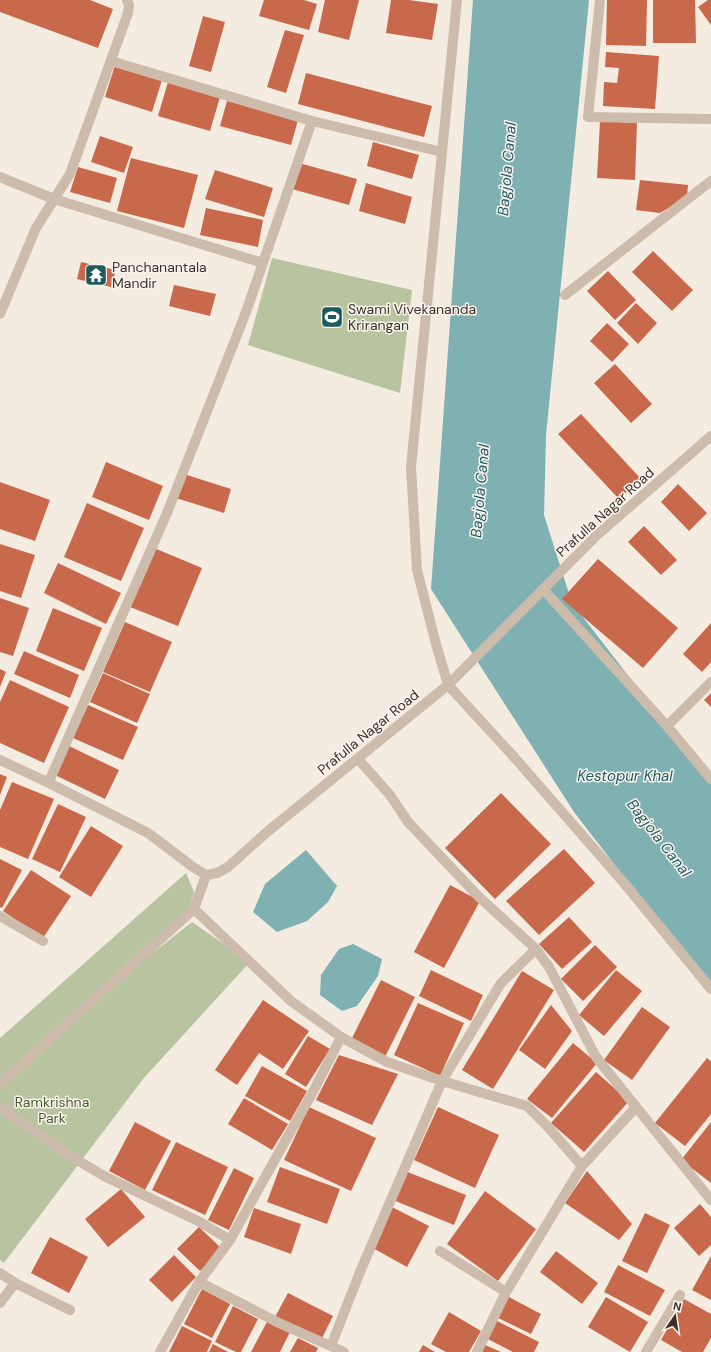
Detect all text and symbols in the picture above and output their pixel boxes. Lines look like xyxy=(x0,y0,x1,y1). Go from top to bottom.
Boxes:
water label: Bagjola Canal xyxy=(493,121,521,217)
place label: Panchanantala Mandir xyxy=(112,258,207,292)
temple icon: Panchanantala Mandir xyxy=(83,262,109,288)
place label: Swami Vivekananda Krirangan xyxy=(348,300,476,334)
sports icon: Swami Vivekananda Krirangan xyxy=(319,304,345,330)
water label: Bagjola Canal xyxy=(466,443,494,539)
street label: Prafulla Nagar Road xyxy=(552,463,658,561)
street label: Prafulla Nagar Road xyxy=(314,686,422,778)
water label: Kestopur Khal xyxy=(577,766,673,786)
water label: Bagjola Canal xyxy=(622,795,696,882)
park label: Ramkrishna Park xyxy=(15,1093,89,1127)
north arrow xyxy=(655,1296,695,1336)
text: N xyxy=(672,1299,683,1314)

